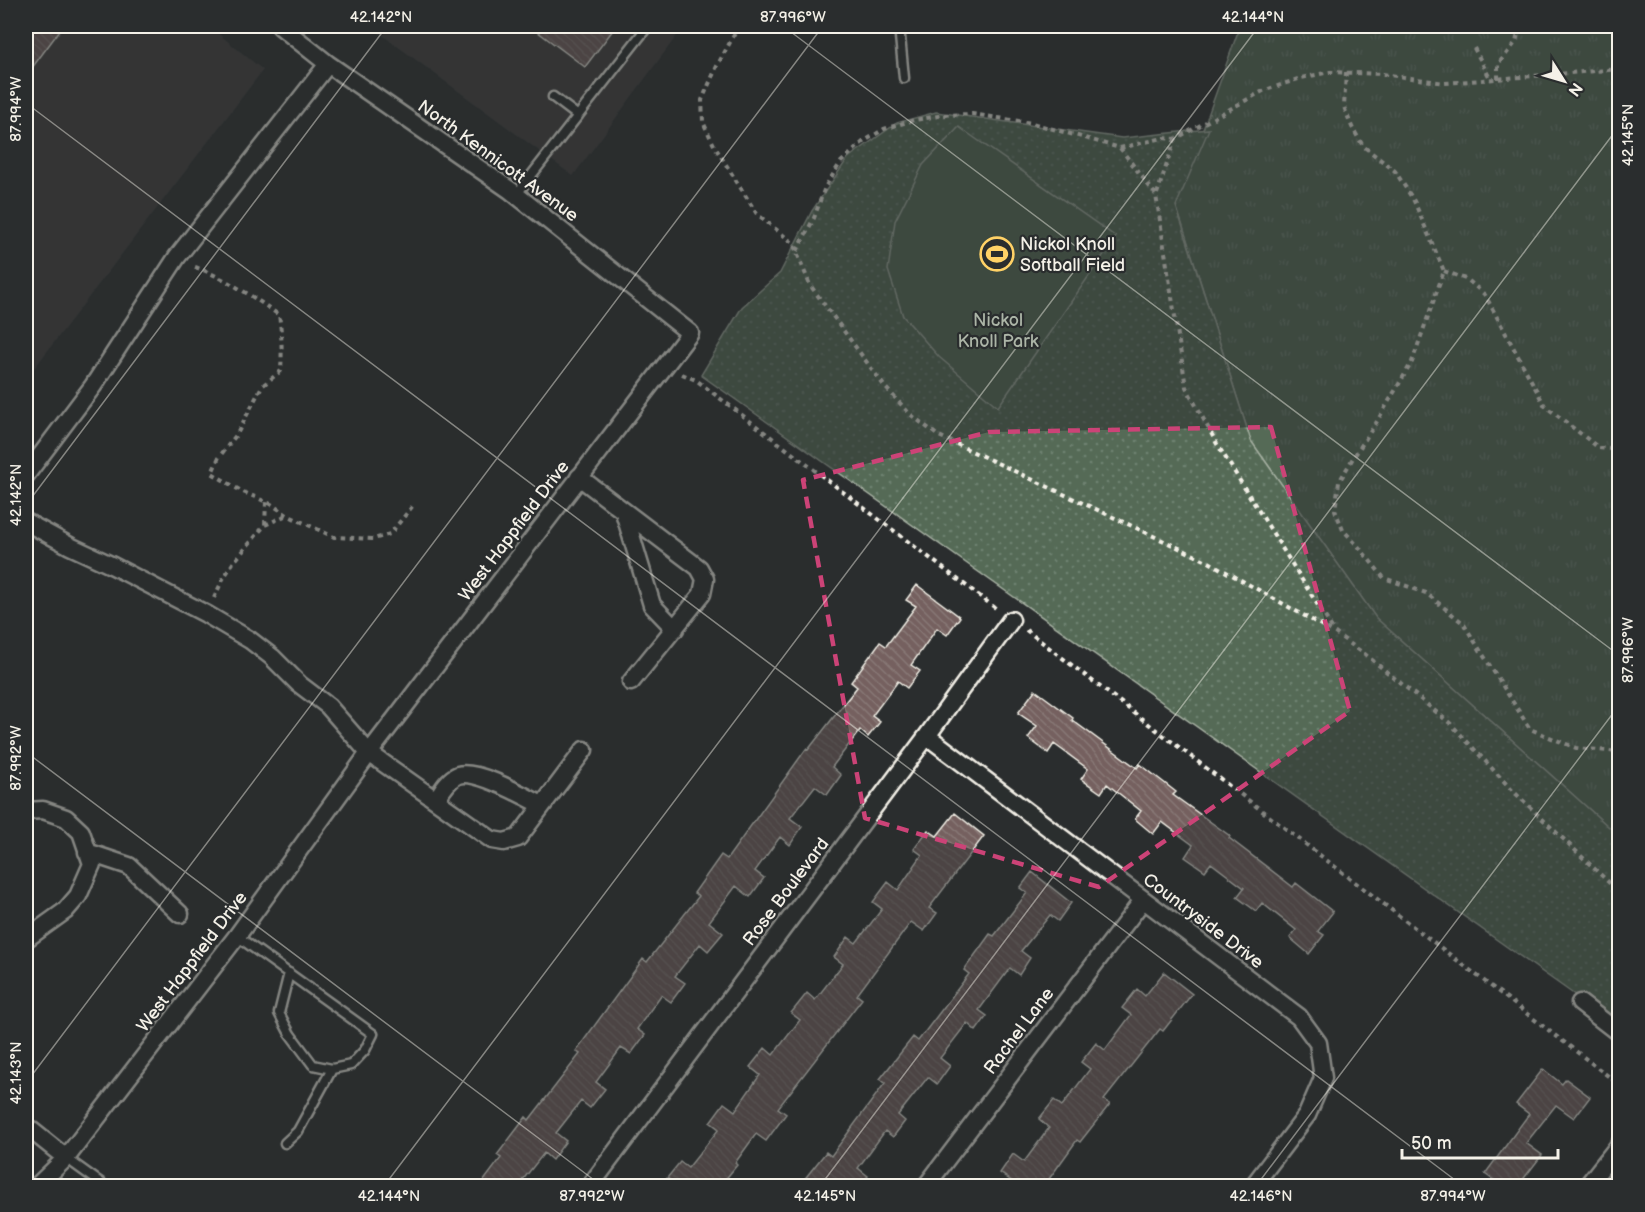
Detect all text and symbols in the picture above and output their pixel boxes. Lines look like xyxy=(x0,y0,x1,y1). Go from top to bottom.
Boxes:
text: 42.142°N xyxy=(350,8,412,27)
text: 87.996°W xyxy=(760,8,826,27)
text: 42.144°N xyxy=(1222,8,1284,27)
north arrow xyxy=(1534,51,1594,111)
text: 87.994°W xyxy=(7,76,26,142)
text: N xyxy=(1564,79,1586,100)
street label: North Kennicott Avenue xyxy=(414,96,583,226)
text: 42.145°N xyxy=(1619,104,1638,166)
place label: Nickol Knoll Softball Field xyxy=(1020,234,1125,276)
sports icon: Nickol Knoll Softball Field xyxy=(979,236,1015,272)
park label: Nickol Knoll Park xyxy=(958,310,1039,352)
street label: West Happfield Drive xyxy=(454,456,574,605)
text: 42.142°N xyxy=(7,464,26,526)
text: 87.996°W xyxy=(1619,617,1638,683)
text: 87.992°W xyxy=(7,725,26,791)
street label: Rose Boulevard xyxy=(739,834,833,950)
street label: Countryside Drive xyxy=(1139,869,1268,973)
street label: West Happfield Drive xyxy=(132,887,252,1036)
street label: Rachel Lane xyxy=(980,983,1059,1078)
text: 42.143°N xyxy=(7,1041,26,1105)
scale bar xyxy=(1402,1122,1558,1160)
text: 50 m xyxy=(1411,1133,1452,1154)
text: 42.144°N xyxy=(358,1187,420,1206)
text: 87.992°W xyxy=(559,1187,625,1206)
text: 42.145°N xyxy=(794,1187,856,1206)
text: 42.146°N xyxy=(1230,1187,1292,1206)
text: 87.994°W xyxy=(1420,1187,1486,1206)

